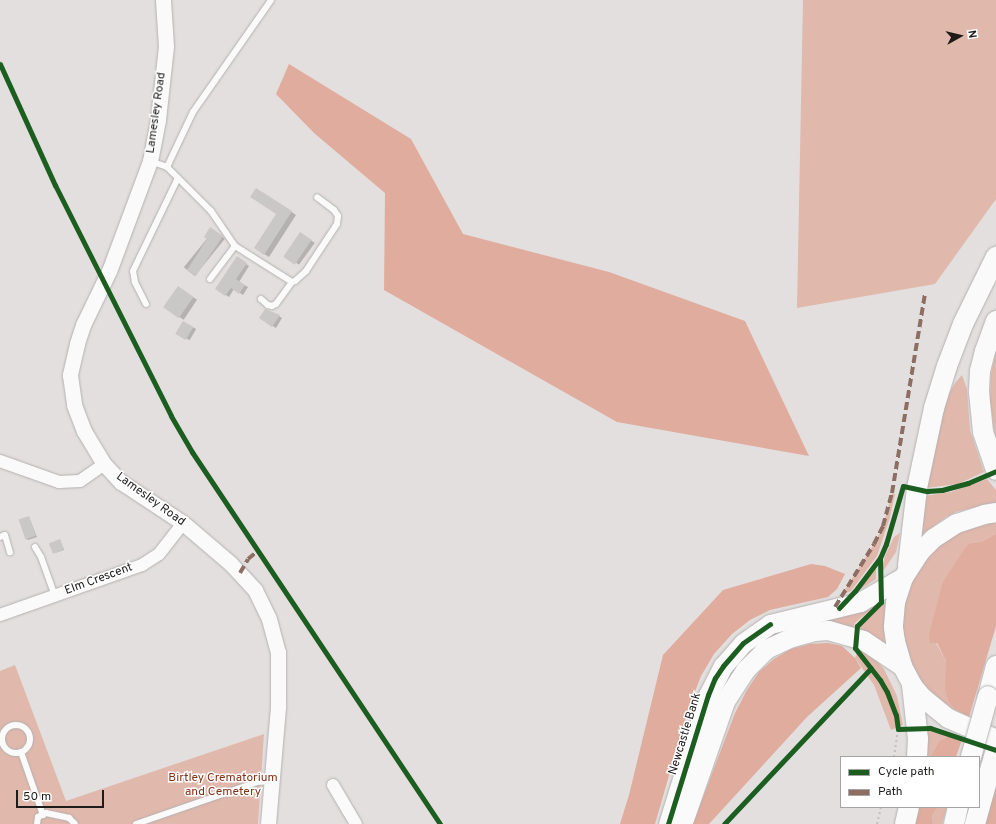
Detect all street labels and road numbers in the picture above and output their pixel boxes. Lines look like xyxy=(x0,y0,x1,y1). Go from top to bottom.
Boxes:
street label: Lamesley Road xyxy=(144,71,170,155)
street label: Lamesley Road xyxy=(113,470,187,530)
street label: Elm Crescent xyxy=(63,561,135,599)
street label: Newcastle Bank xyxy=(667,691,705,777)

